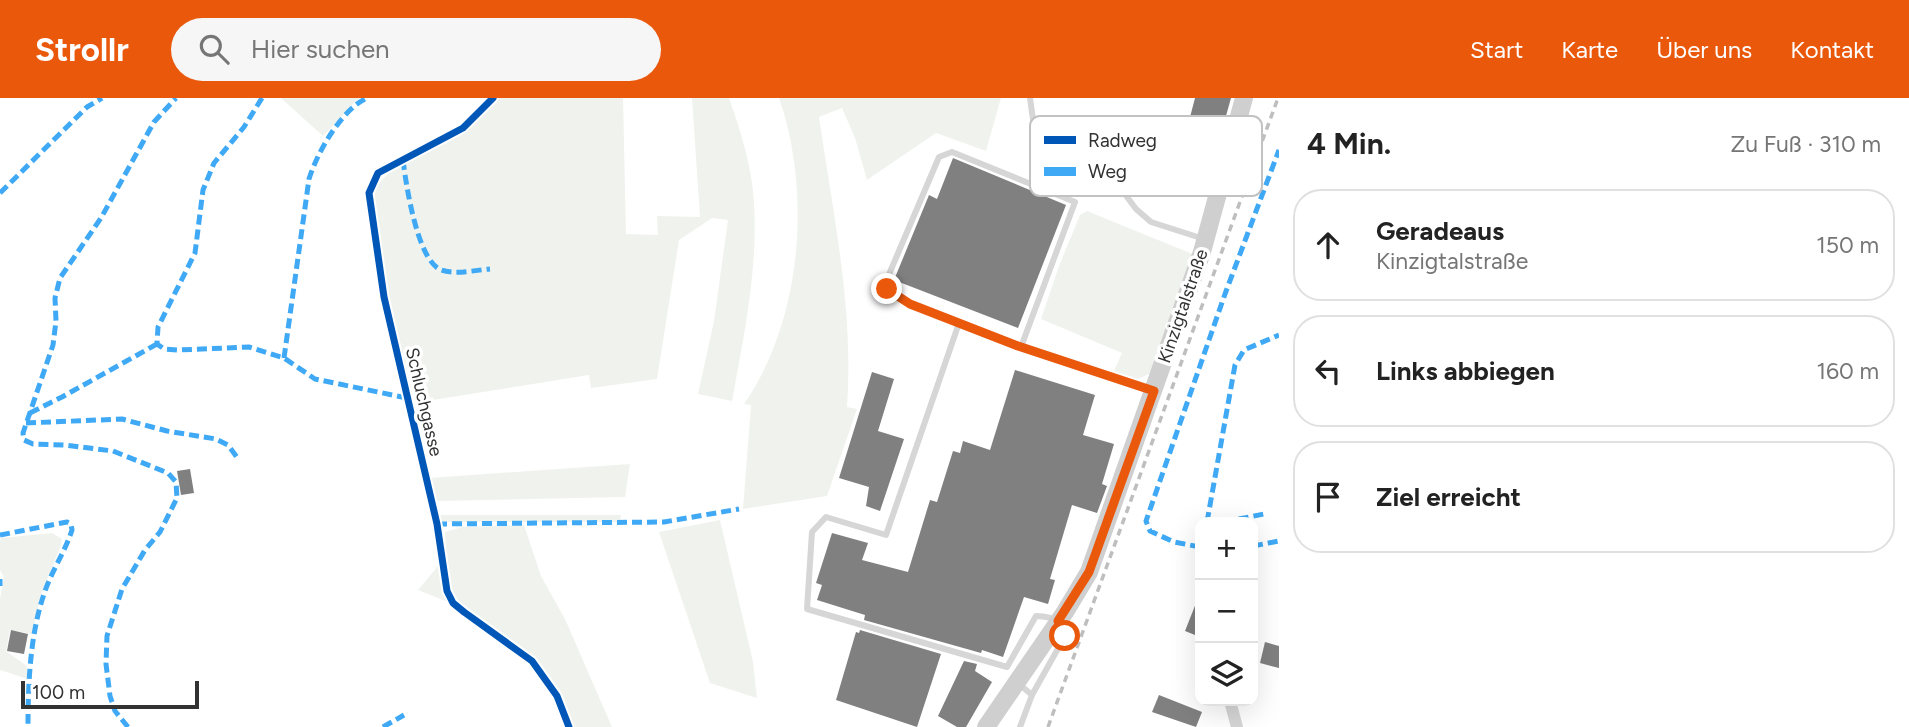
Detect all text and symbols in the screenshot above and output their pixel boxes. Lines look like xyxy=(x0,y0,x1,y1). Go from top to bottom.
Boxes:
search box xyxy=(171,18,661,81)
text: Strollr xyxy=(35,30,129,69)
icon: search xyxy=(195,30,233,68)
text: Hier suchen xyxy=(251,33,390,65)
text: Start xyxy=(1470,35,1523,64)
text: Karte xyxy=(1561,35,1618,64)
text: Über uns xyxy=(1656,35,1752,64)
text: Kontakt xyxy=(1790,35,1874,64)
legend xyxy=(1030,116,1262,196)
text: 4 Min. xyxy=(1307,125,1391,162)
text: Radweg xyxy=(1088,129,1157,152)
text: Zu Fuß · 310 m xyxy=(1730,130,1881,158)
text: Weg xyxy=(1088,160,1127,183)
text: Geradeaus xyxy=(1376,215,1504,247)
icon: ahead xyxy=(1309,226,1347,264)
text: 150 m xyxy=(1816,231,1879,259)
street label: Kinzigtalstraße xyxy=(1153,246,1213,366)
text: Kinzigtalstraße xyxy=(1376,247,1528,275)
route end xyxy=(871,273,902,304)
street label: Schluchgasse xyxy=(401,345,447,459)
icon: left xyxy=(1309,352,1347,390)
text: Links abbiegen xyxy=(1376,355,1555,387)
text: 160 m xyxy=(1816,357,1879,385)
icon: arrive xyxy=(1309,478,1347,516)
text: Ziel erreicht xyxy=(1376,481,1521,513)
map controls xyxy=(1195,517,1258,706)
button: + xyxy=(1195,517,1258,580)
button: − xyxy=(1195,580,1258,643)
route start xyxy=(1049,620,1080,651)
button: layers xyxy=(1195,643,1258,706)
scale bar xyxy=(21,678,200,710)
text: 100 m xyxy=(32,681,85,704)

